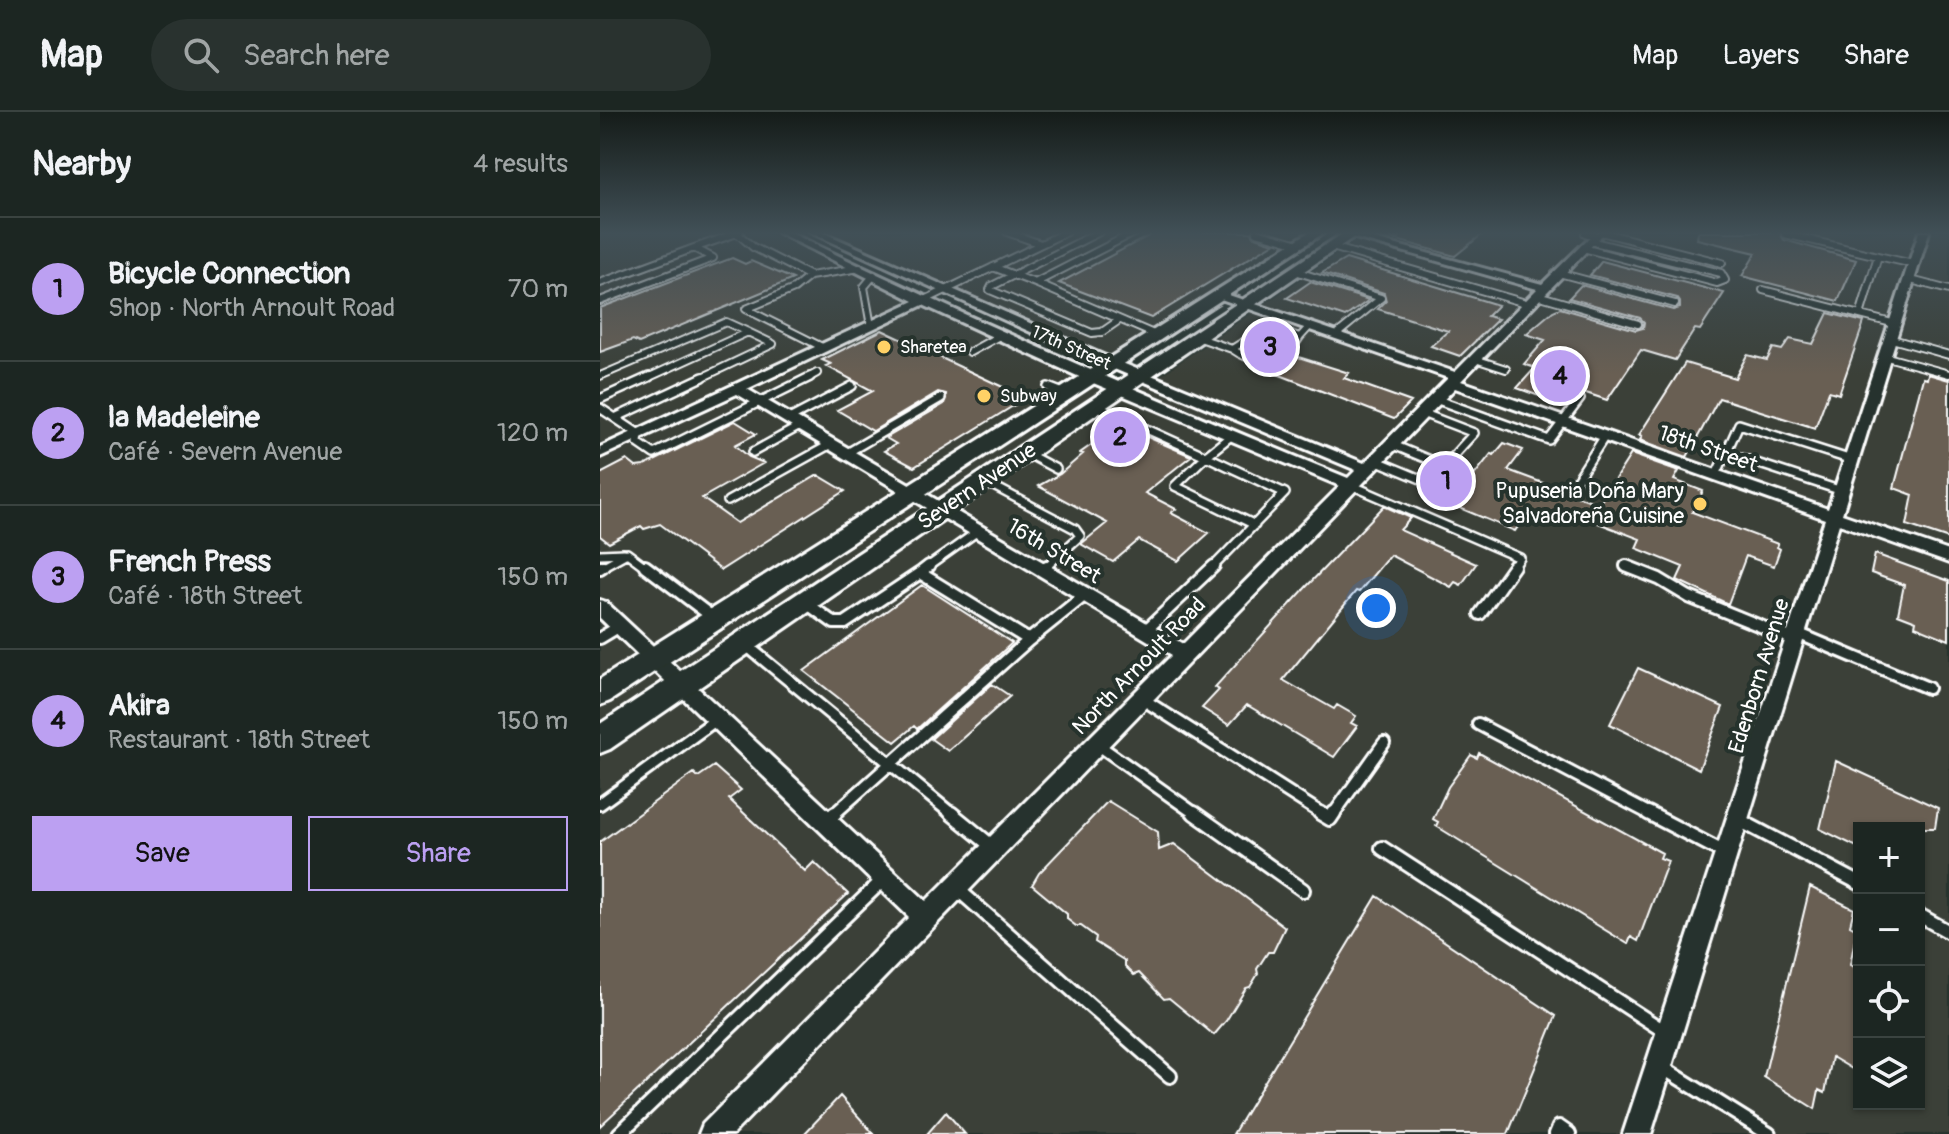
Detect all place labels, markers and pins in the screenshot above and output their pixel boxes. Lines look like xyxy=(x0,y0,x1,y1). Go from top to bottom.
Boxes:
pin: 3 xyxy=(1244,317,1296,377)
place label: Sharetea xyxy=(900,336,967,359)
marker: Sharetea xyxy=(875,338,893,356)
pin: 4 xyxy=(1534,346,1586,406)
place label: Subway xyxy=(1000,385,1057,408)
marker: Subway xyxy=(975,387,993,405)
pin: 2 xyxy=(1094,407,1146,467)
pin: 1 xyxy=(1420,451,1472,511)
place label: Pupuseria Doña Mary Salvadoreña Cuisine xyxy=(1495,477,1684,530)
marker: Pupuseria Doña Mary Salvadoreña Cuisine xyxy=(1691,495,1709,513)

